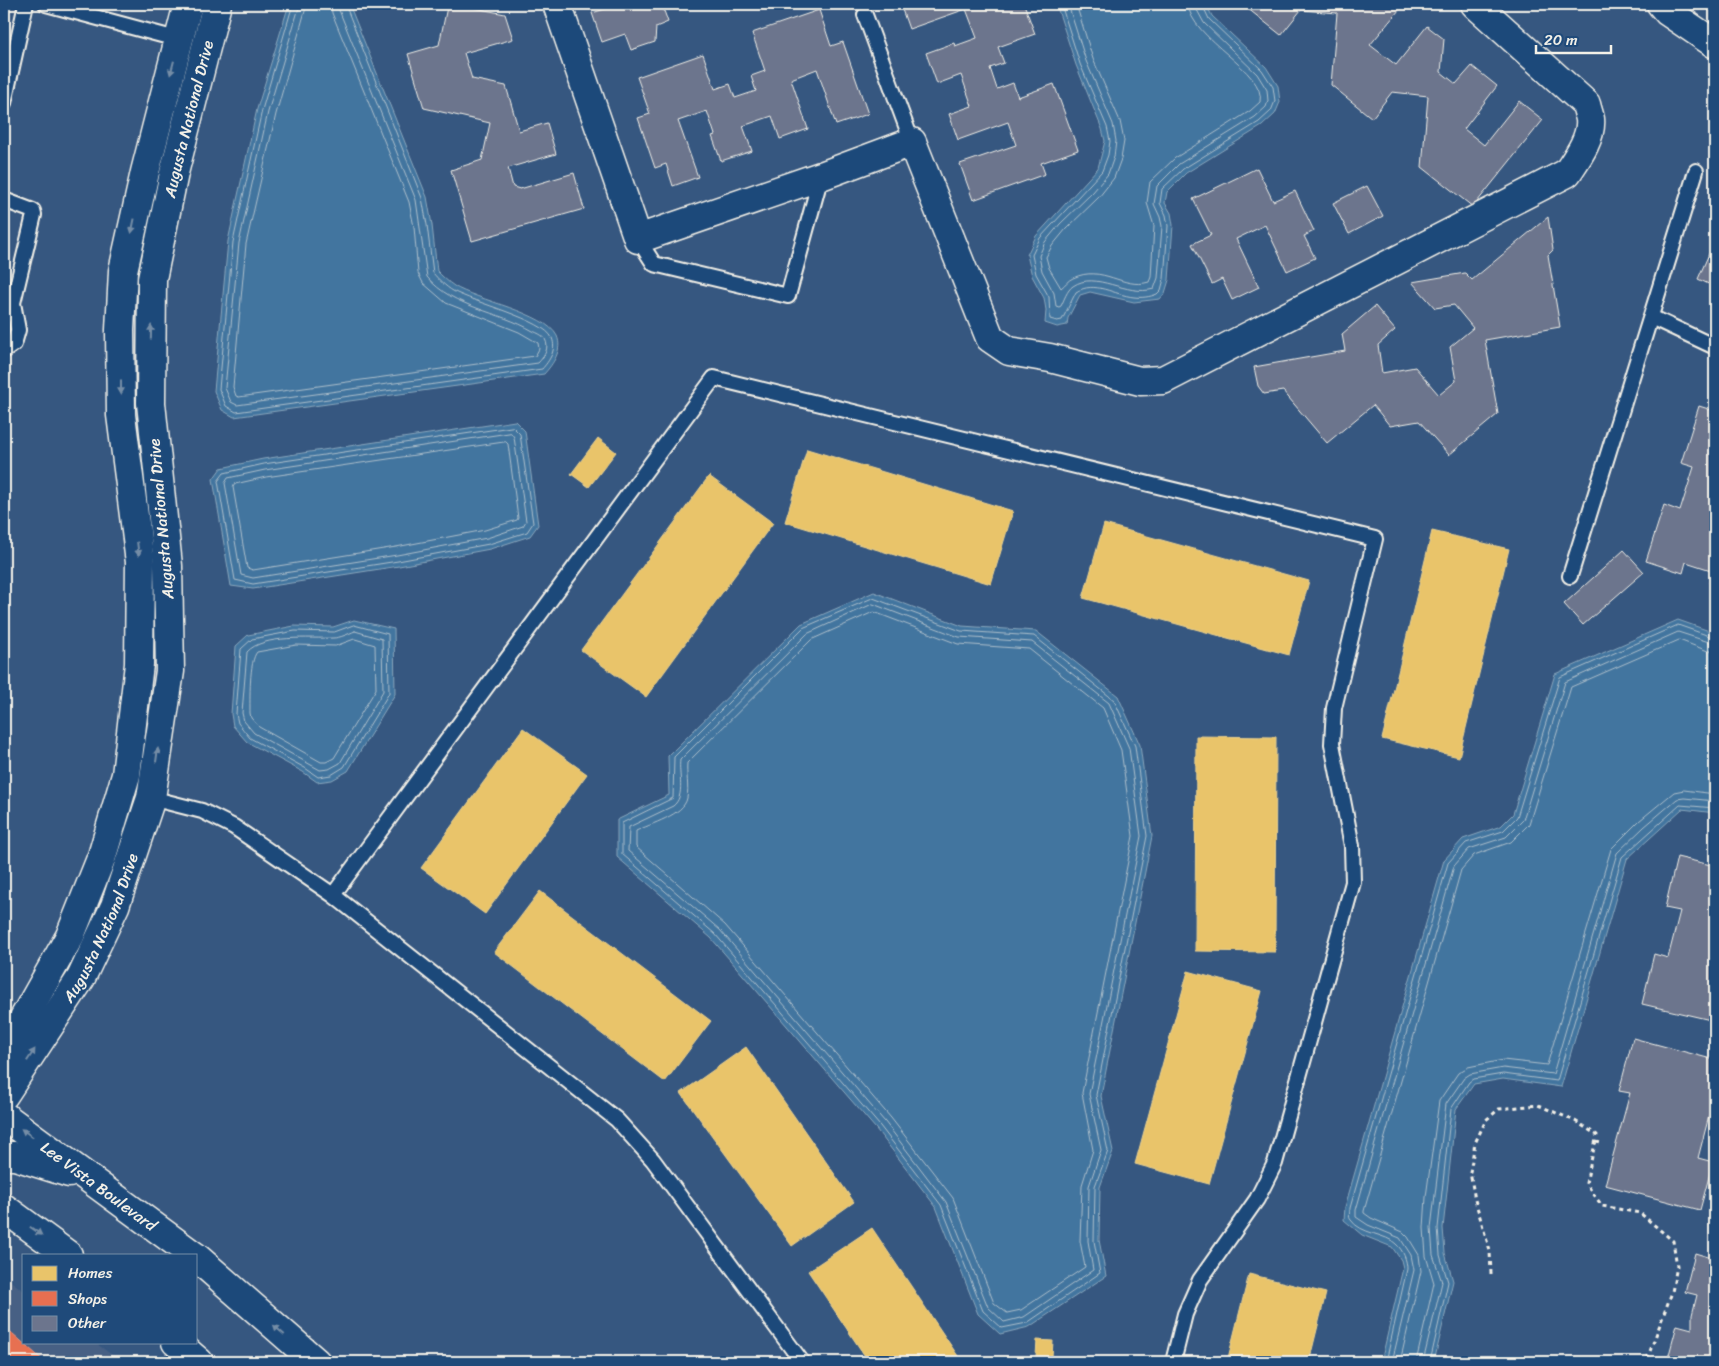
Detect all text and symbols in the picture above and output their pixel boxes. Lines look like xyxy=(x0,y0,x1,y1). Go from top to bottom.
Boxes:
scale bar xyxy=(1536,22,1612,54)
text: 20 m xyxy=(1544,27,1578,53)
street label: Augusta National Drive xyxy=(155,37,222,201)
one-way arrow xyxy=(168,61,176,76)
one-way arrow xyxy=(129,218,137,233)
one-way arrow xyxy=(147,324,155,340)
one-way arrow xyxy=(117,379,125,395)
street label: Augusta National Drive xyxy=(140,437,183,602)
one-way arrow xyxy=(134,541,142,557)
one-way arrow xyxy=(154,747,162,763)
street label: Augusta National Drive xyxy=(54,849,146,1009)
one-way arrow xyxy=(26,1048,35,1061)
one-way arrow xyxy=(20,1128,33,1138)
street label: Lee Vista Boulevard xyxy=(35,1133,165,1240)
one-way arrow xyxy=(30,1226,43,1236)
legend xyxy=(22,1254,198,1344)
text: Homes xyxy=(68,1260,112,1286)
text: Shops xyxy=(68,1286,108,1312)
text: Other xyxy=(68,1310,107,1336)
one-way arrow xyxy=(274,1324,286,1336)

